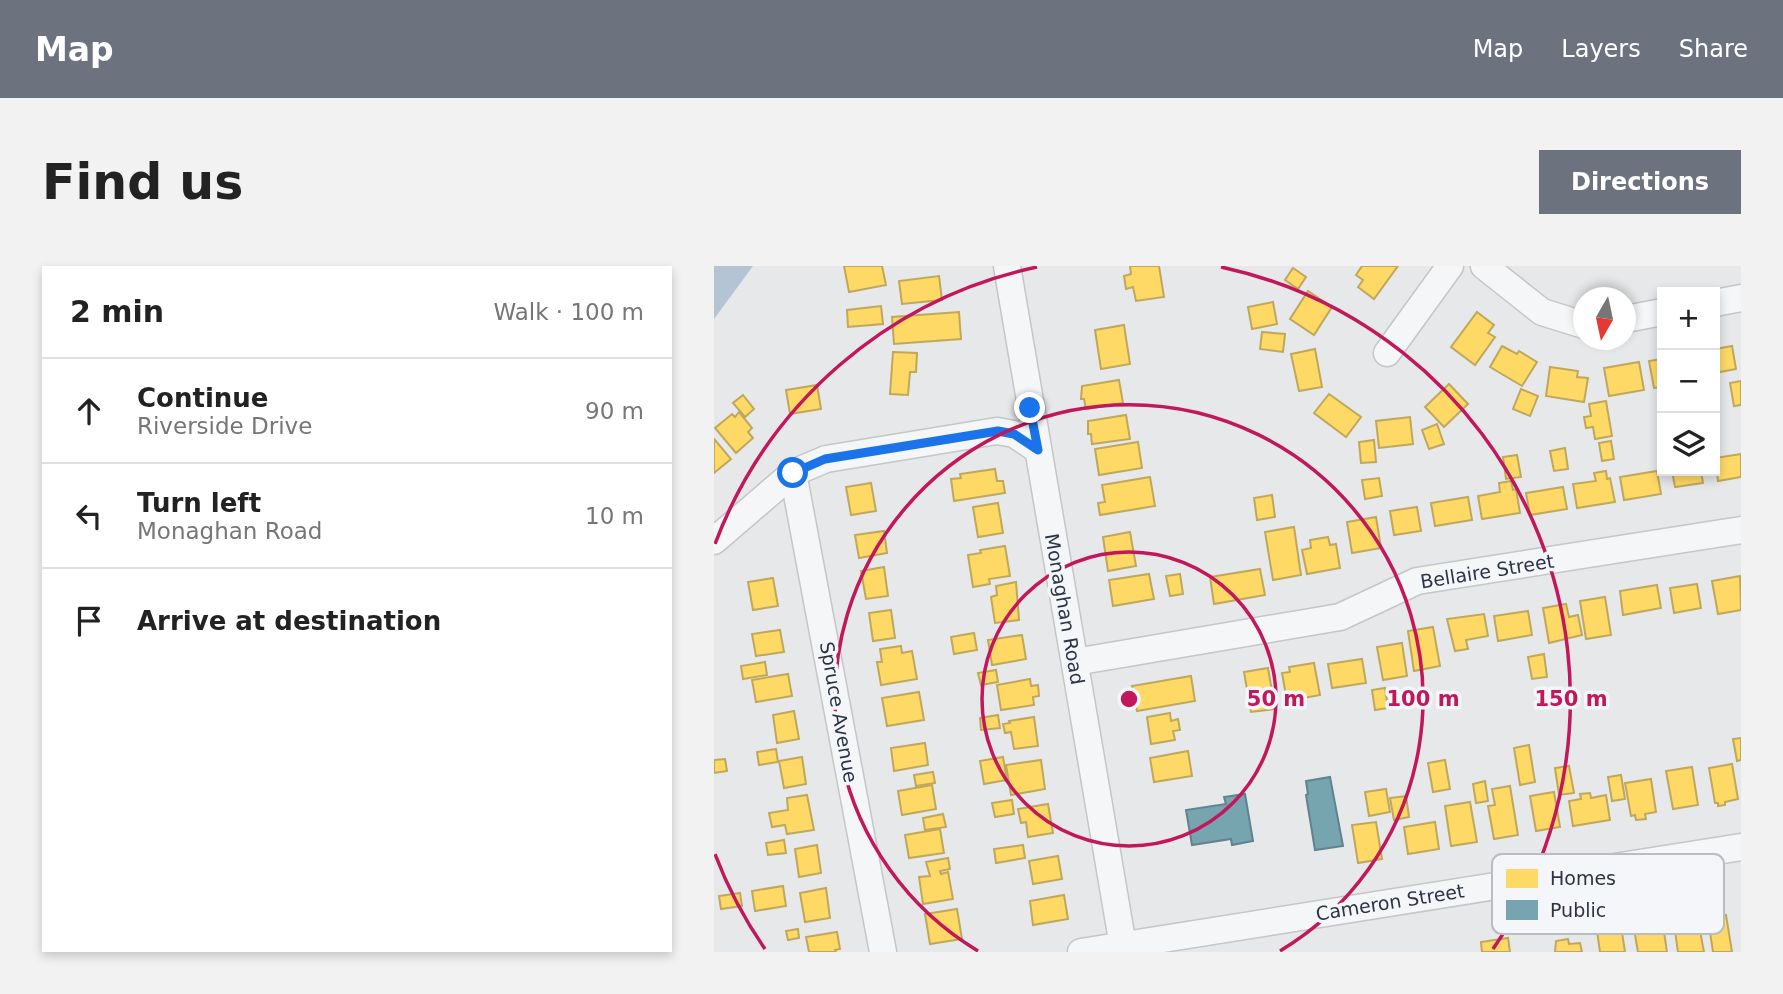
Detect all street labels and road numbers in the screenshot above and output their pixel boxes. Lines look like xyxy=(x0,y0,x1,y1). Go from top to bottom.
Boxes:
street label: Monaghan Road xyxy=(1041,532,1089,686)
street label: Bellaire Street xyxy=(1419,550,1555,592)
street label: Spruce Avenue xyxy=(816,640,862,784)
street label: Cameron Street xyxy=(1314,879,1466,925)

